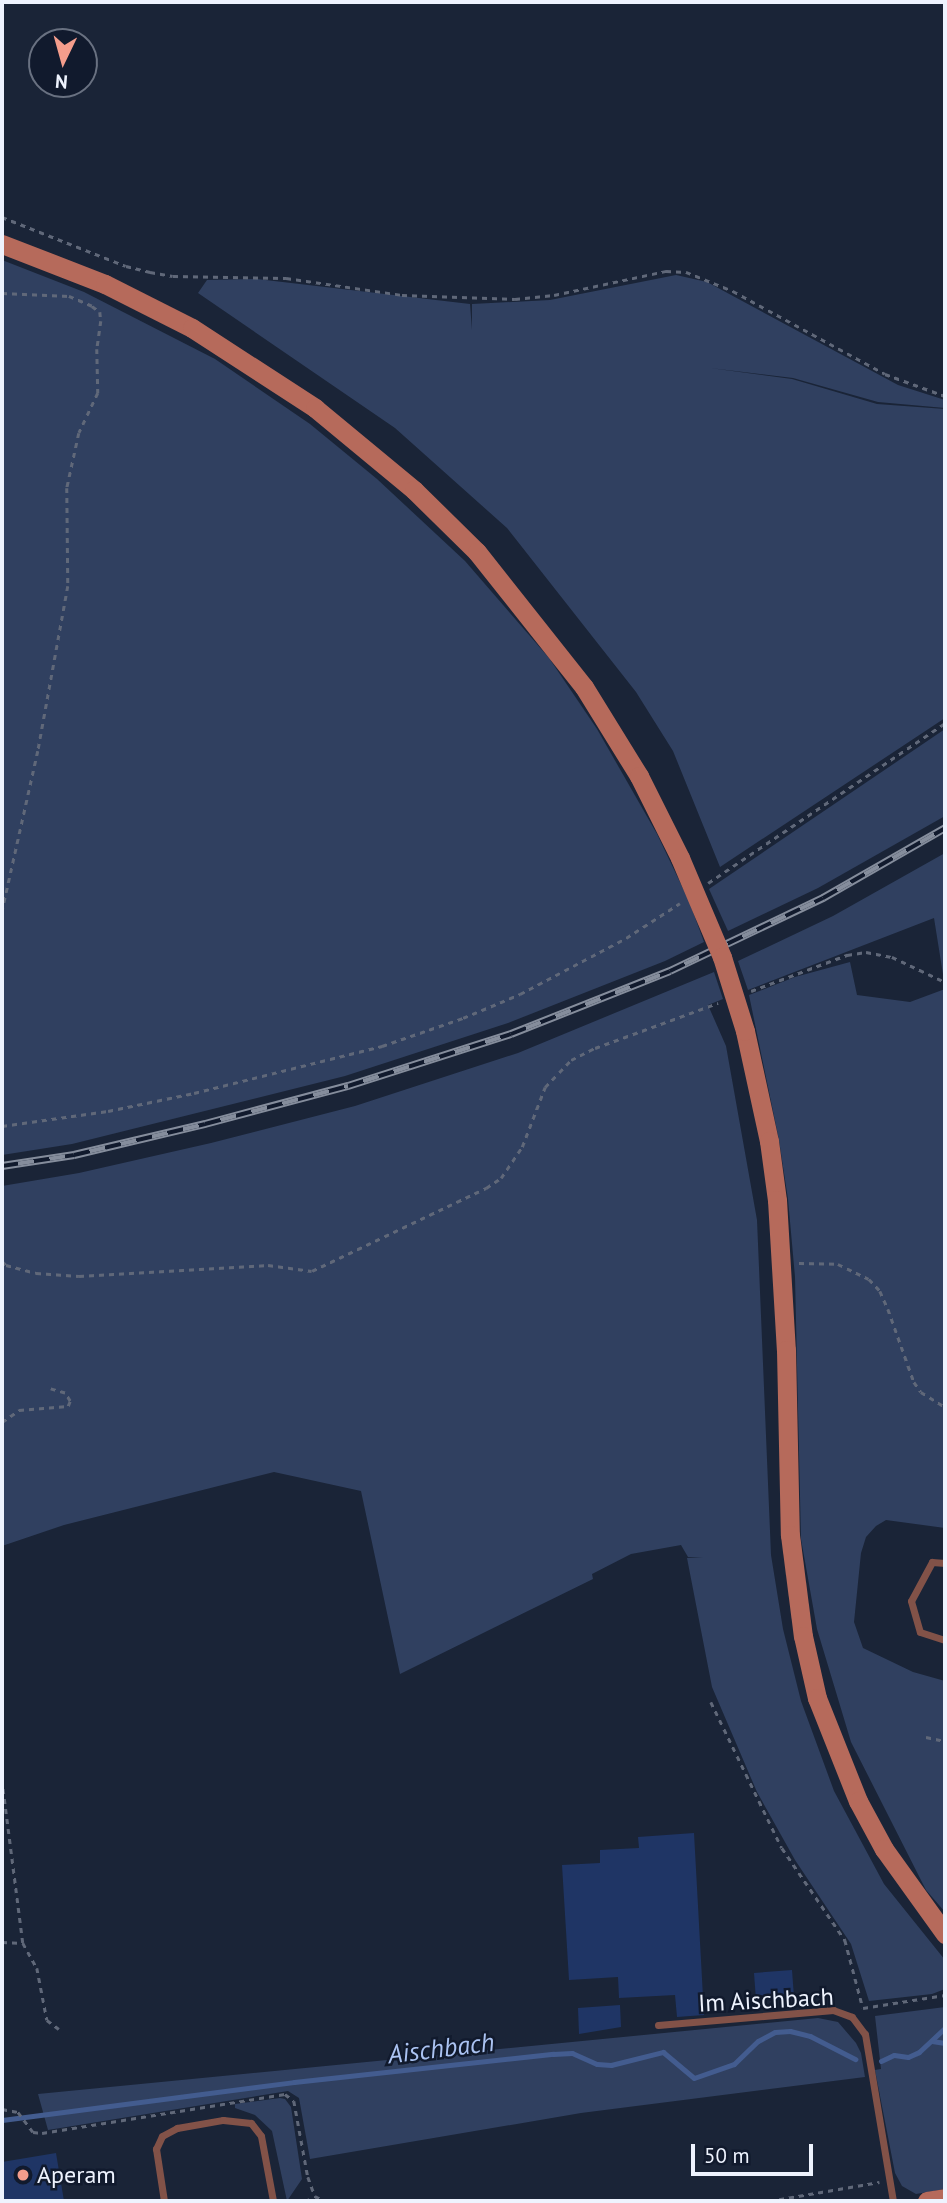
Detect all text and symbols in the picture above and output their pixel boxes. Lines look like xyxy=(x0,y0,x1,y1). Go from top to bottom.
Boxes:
north arrow xyxy=(28,28,98,98)
text: N xyxy=(54,69,69,94)
street label: Im Aischbach xyxy=(697,1982,835,2018)
water label: Aischbach xyxy=(386,2026,496,2070)
scale bar xyxy=(695,2130,818,2174)
text: 50 m xyxy=(704,2142,750,2169)
place label: Aperam xyxy=(37,2161,116,2189)
marker: Aperam xyxy=(15,2167,31,2183)

